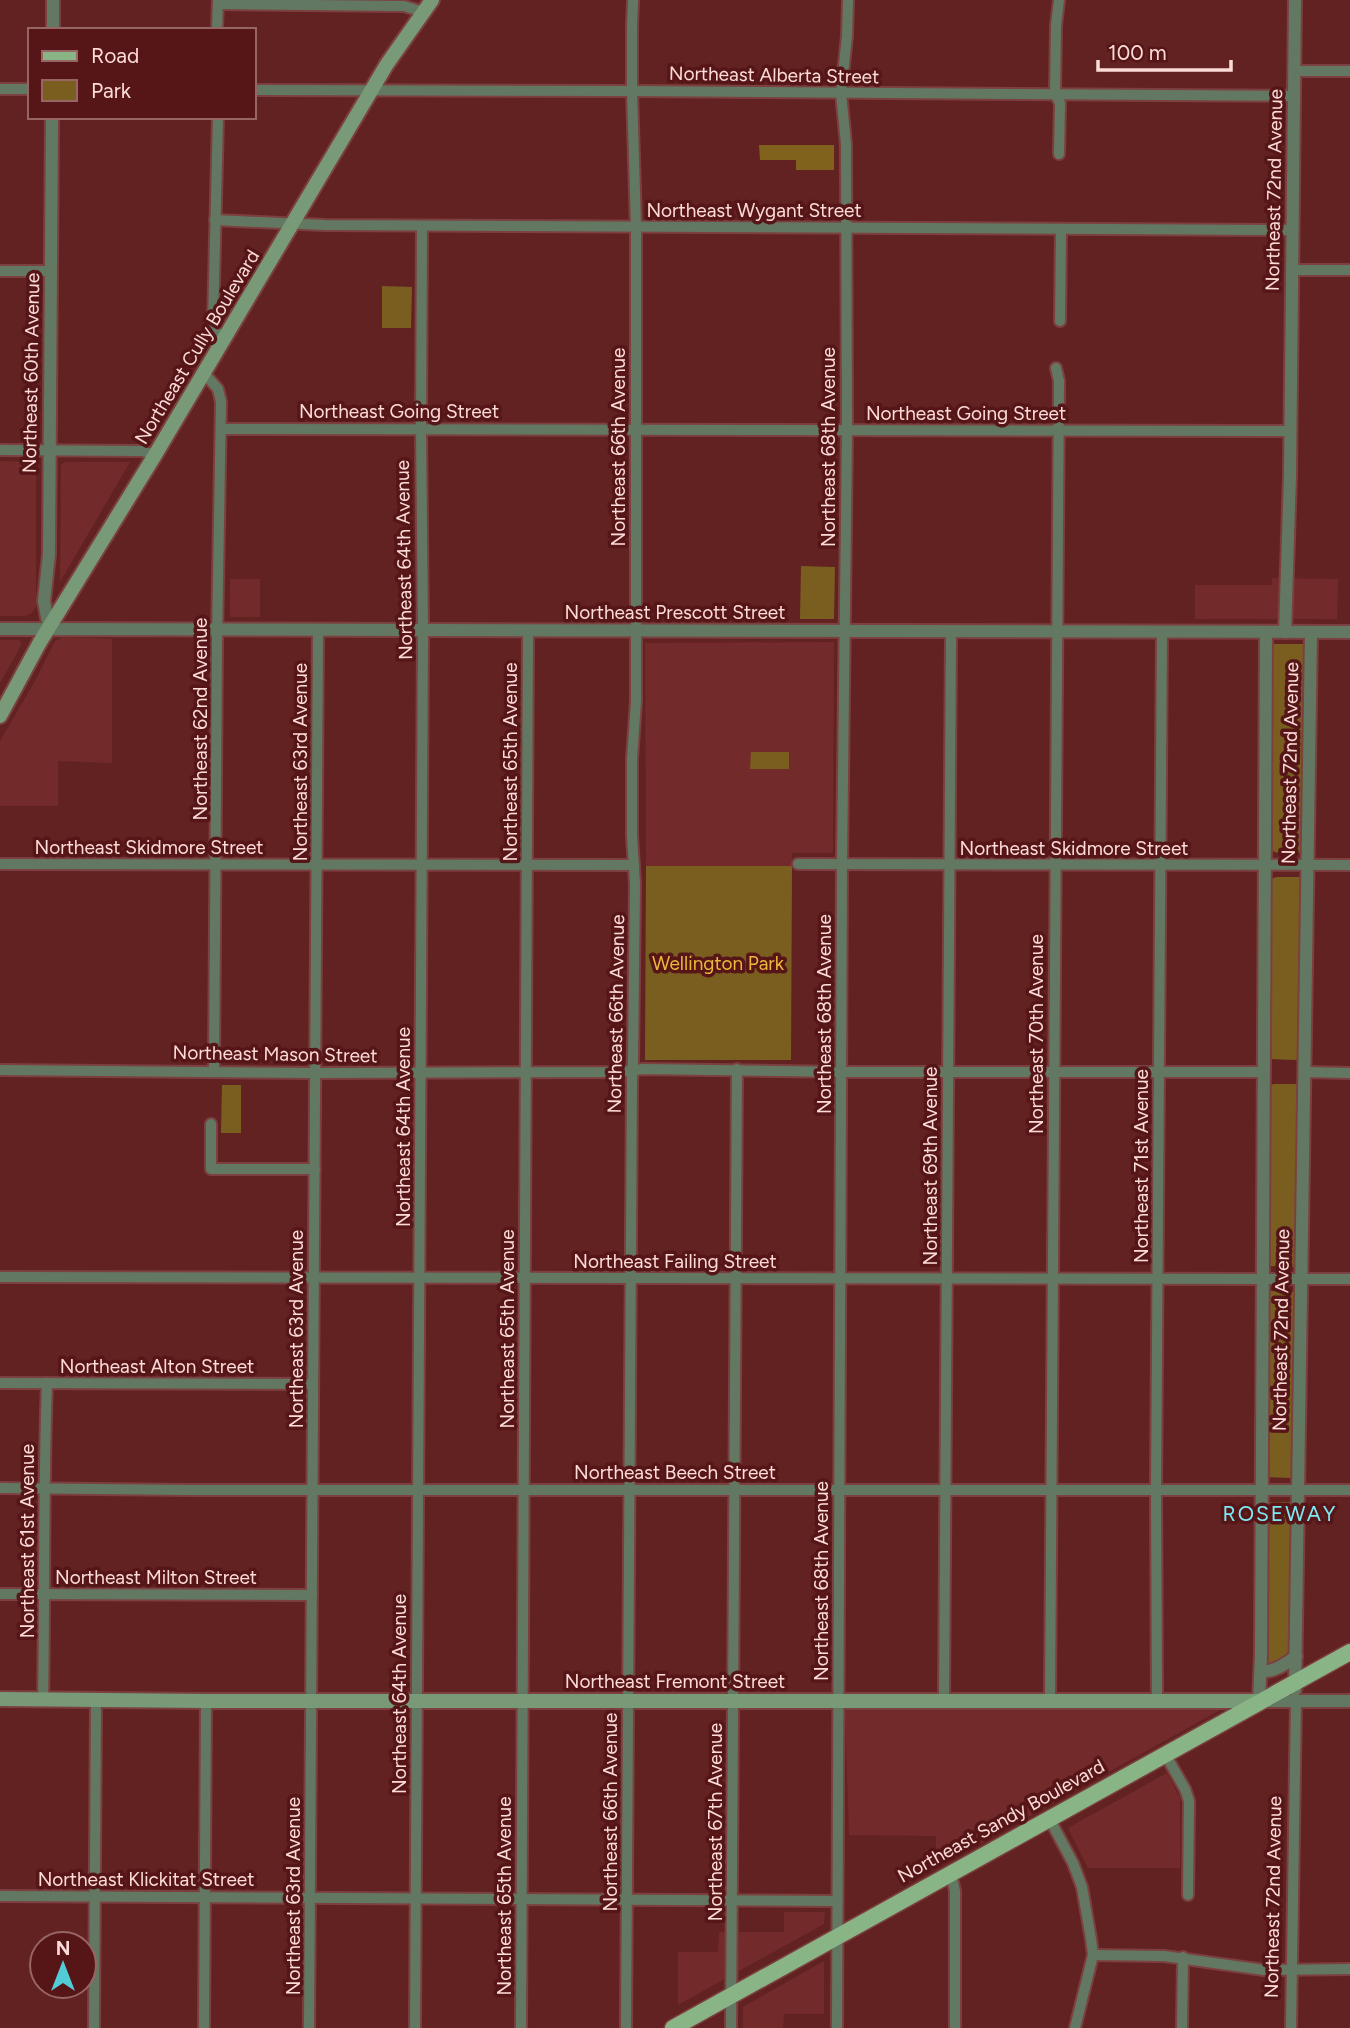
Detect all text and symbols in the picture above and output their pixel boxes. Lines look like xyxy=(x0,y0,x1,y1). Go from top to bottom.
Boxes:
legend xyxy=(28,28,256,119)
scale bar xyxy=(1098,28,1231,72)
text: 100 m xyxy=(1108,40,1167,65)
text: Road xyxy=(91,43,139,68)
street label: Northeast Alberta Street xyxy=(669,62,879,88)
text: Park xyxy=(91,78,132,103)
street label: Northeast 72nd Avenue xyxy=(1261,89,1287,291)
street label: Northeast Wygant Street xyxy=(646,199,862,222)
street label: Northeast Cully Boulevard xyxy=(130,246,264,448)
street label: Northeast 60th Avenue xyxy=(18,273,44,473)
street label: Northeast 68th Avenue xyxy=(817,347,840,547)
street label: Northeast 66th Avenue xyxy=(607,348,630,546)
street label: Northeast Going Street xyxy=(299,400,499,423)
street label: Northeast Going Street xyxy=(866,402,1066,425)
street label: Northeast 64th Avenue xyxy=(391,460,417,660)
street label: Northeast Prescott Street xyxy=(565,601,785,624)
street label: Northeast 62nd Avenue xyxy=(189,618,212,820)
street label: Northeast 65th Avenue xyxy=(499,662,522,862)
street label: Northeast 72nd Avenue xyxy=(1277,662,1303,864)
street label: Northeast 63rd Avenue xyxy=(289,663,312,861)
street label: Northeast Skidmore Street xyxy=(34,836,264,859)
street label: Northeast Skidmore Street xyxy=(959,837,1189,860)
street label: Northeast 66th Avenue xyxy=(603,914,629,1114)
street label: Northeast 68th Avenue xyxy=(813,914,836,1114)
street label: Northeast 70th Avenue xyxy=(1025,934,1048,1134)
park label: Wellington Park xyxy=(652,952,785,975)
street label: Northeast 64th Avenue xyxy=(392,1027,415,1227)
street label: Northeast Mason Street xyxy=(172,1041,378,1067)
street label: Northeast 69th Avenue xyxy=(919,1067,942,1265)
street label: Northeast 71st Avenue xyxy=(1130,1069,1153,1263)
street label: Northeast 65th Avenue xyxy=(496,1229,519,1429)
street label: Northeast 72nd Avenue xyxy=(1268,1229,1294,1431)
street label: Northeast 63rd Avenue xyxy=(285,1230,308,1428)
street label: Northeast Failing Street xyxy=(573,1250,777,1273)
street label: Northeast Alton Street xyxy=(60,1355,254,1378)
street label: Northeast 61st Avenue xyxy=(16,1444,39,1638)
street label: Northeast Beech Street xyxy=(574,1461,776,1484)
street label: Northeast 68th Avenue xyxy=(810,1481,833,1681)
district label: ROSEWAY xyxy=(1223,1501,1337,1526)
street label: Northeast Milton Street xyxy=(55,1566,257,1589)
street label: Northeast 64th Avenue xyxy=(388,1594,411,1794)
street label: Northeast Fremont Street xyxy=(565,1670,785,1693)
street label: Northeast 66th Avenue xyxy=(599,1713,622,1911)
street label: Northeast 67th Avenue xyxy=(704,1723,727,1921)
street label: Northeast Sandy Boulevard xyxy=(894,1754,1108,1888)
street label: Northeast 65th Avenue xyxy=(493,1796,516,1996)
street label: Northeast 72nd Avenue xyxy=(1260,1796,1286,1998)
street label: Northeast 63rd Avenue xyxy=(282,1797,305,1995)
street label: Northeast Klickitat Street xyxy=(38,1868,254,1891)
north arrow xyxy=(28,1930,98,2000)
text: N xyxy=(56,1937,70,1960)

